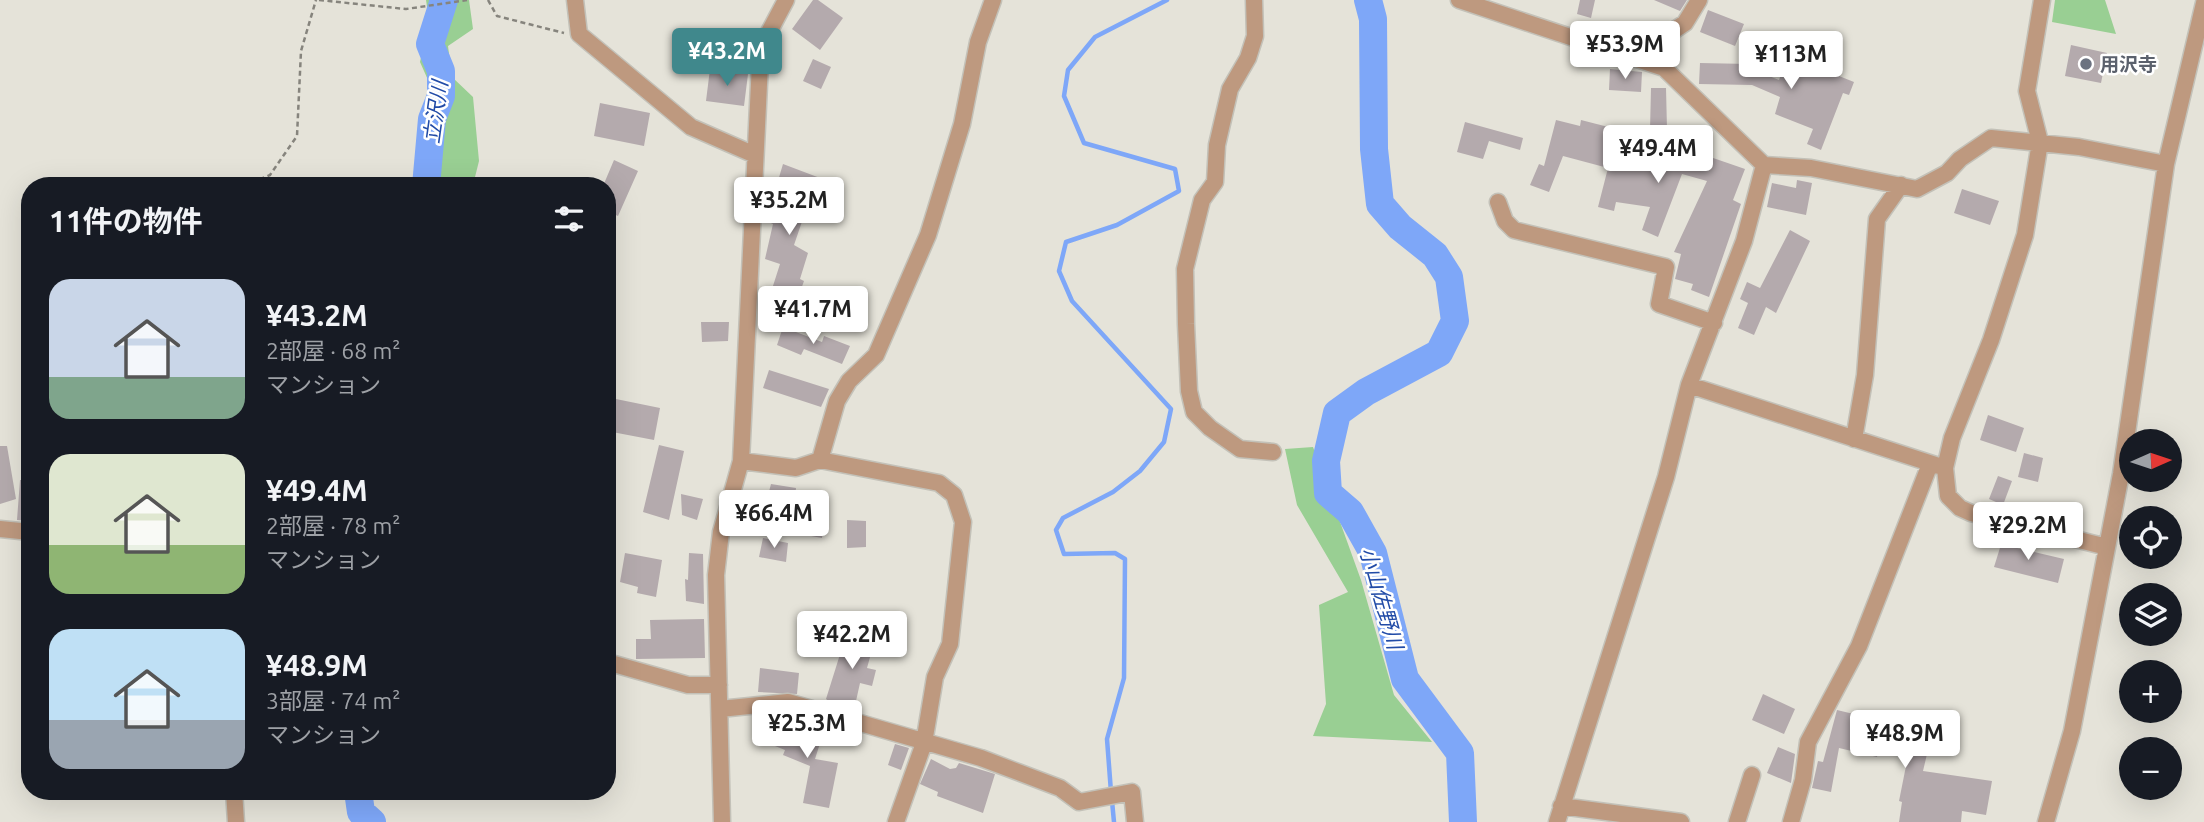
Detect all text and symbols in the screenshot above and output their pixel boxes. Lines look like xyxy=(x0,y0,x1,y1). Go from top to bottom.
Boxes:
pin: ¥53.9M xyxy=(1568,22,1682,81)
pin: ¥43.2M xyxy=(670,28,784,88)
text: ¥53.9M xyxy=(1586,31,1664,56)
pin: ¥113M xyxy=(1742,32,1840,91)
text: ¥43.2M xyxy=(688,38,766,63)
text: ¥113M xyxy=(1755,41,1827,66)
place label: 用沢寺 xyxy=(2100,53,2157,75)
marker: 用沢寺 xyxy=(2078,56,2094,72)
water label: 立沢川 xyxy=(419,77,452,145)
pin: ¥49.4M xyxy=(1601,125,1715,185)
text: ¥49.4M xyxy=(1619,135,1697,160)
pin: ¥35.2M xyxy=(732,177,846,237)
text: ¥35.2M xyxy=(750,187,828,212)
icon: filters xyxy=(550,200,588,238)
text: 11件の物件 xyxy=(49,204,203,238)
pin: ¥41.7M xyxy=(756,286,870,346)
text: ¥41.7M xyxy=(774,296,852,321)
text: ¥43.2M xyxy=(266,298,368,332)
icon: home xyxy=(105,307,189,391)
text: 2部屋 · 68 m² xyxy=(266,338,400,363)
text: マンション xyxy=(266,372,381,397)
north arrow xyxy=(2119,429,2182,492)
map controls xyxy=(2119,429,2182,800)
text: ¥49.4M xyxy=(266,473,368,507)
icon: home xyxy=(105,482,189,566)
pin: ¥66.4M xyxy=(717,490,831,550)
text: ¥66.4M xyxy=(735,500,813,525)
pin: ¥29.2M xyxy=(1971,503,2085,562)
button: locate xyxy=(2119,506,2182,569)
text: ¥29.2M xyxy=(1989,512,2067,537)
text: 2部屋 · 78 m² xyxy=(266,513,400,538)
water label: 小山佐野川 xyxy=(1356,544,1409,654)
text: マンション xyxy=(266,547,381,572)
button: layers xyxy=(2119,583,2182,646)
pin: ¥42.2M xyxy=(795,612,909,671)
text: ¥42.2M xyxy=(813,621,891,646)
text: ¥48.9M xyxy=(266,648,368,682)
icon: home xyxy=(105,657,189,741)
button: + xyxy=(2119,660,2182,723)
text: 3部屋 · 74 m² xyxy=(266,688,400,713)
pin: ¥25.3M xyxy=(750,700,864,760)
text: ¥25.3M xyxy=(768,710,846,735)
pin: ¥48.9M xyxy=(1848,710,1962,770)
text: ¥48.9M xyxy=(1866,720,1944,745)
text: マンション xyxy=(266,722,381,747)
button: − xyxy=(2119,737,2182,800)

